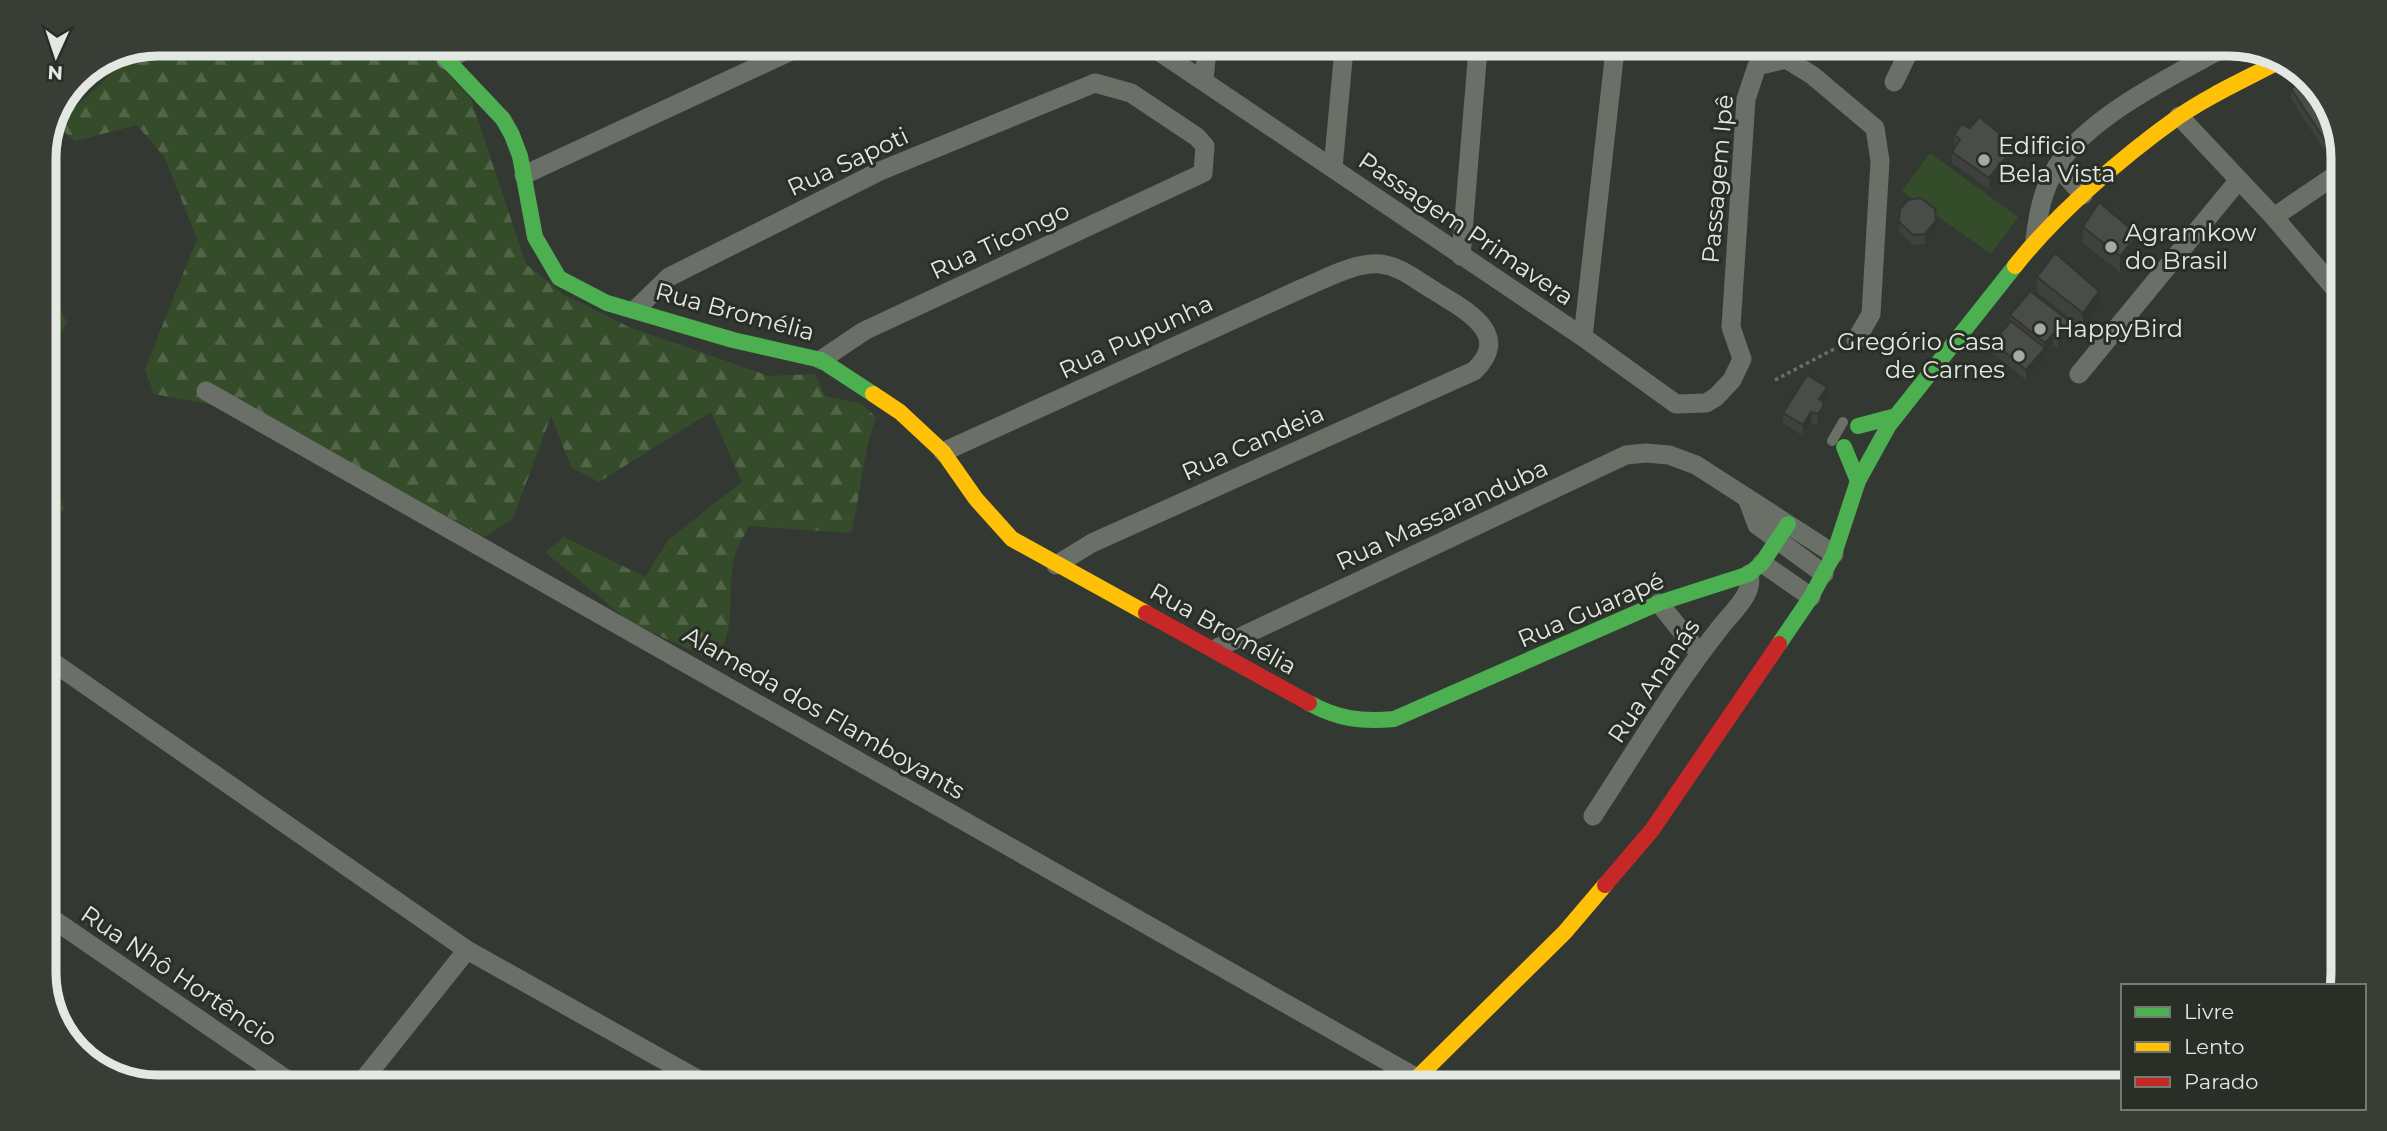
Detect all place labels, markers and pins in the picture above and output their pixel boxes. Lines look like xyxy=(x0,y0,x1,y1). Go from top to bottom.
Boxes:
place label: Edificio Bela Vista xyxy=(1998,131,2115,188)
marker: Edificio Bela Vista xyxy=(1976,152,1992,168)
place label: Agramkow do Brasil xyxy=(2125,218,2256,275)
marker: Agramkow do Brasil xyxy=(2103,239,2119,255)
place label: HappyBird xyxy=(2054,314,2183,343)
marker: HappyBird xyxy=(2032,321,2048,337)
place label: Gregório Casa de Carnes xyxy=(1837,327,2005,384)
marker: Gregório Casa de Carnes xyxy=(2011,348,2027,364)

